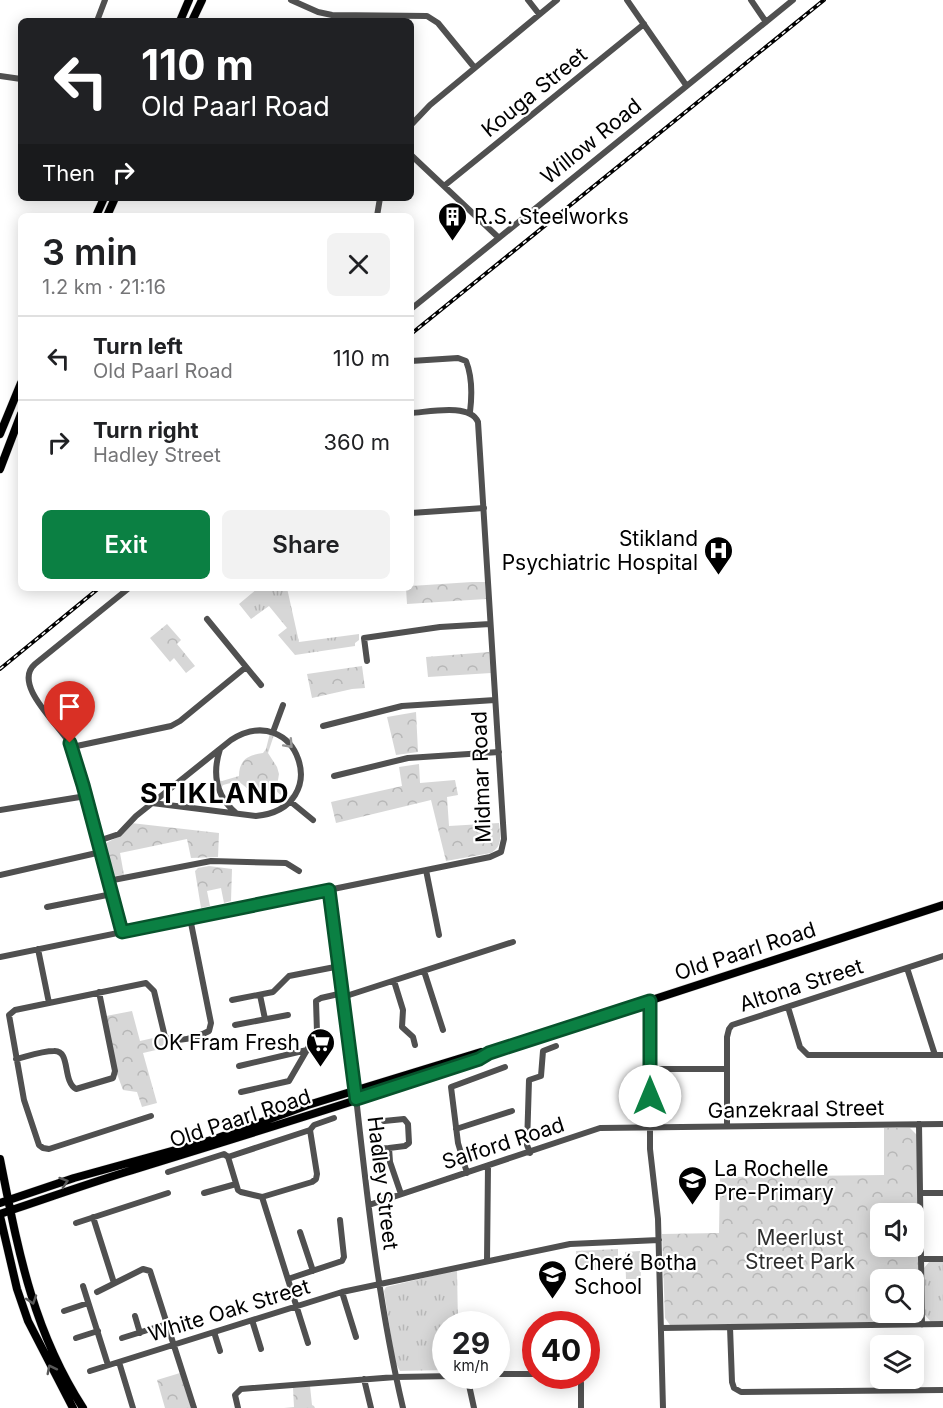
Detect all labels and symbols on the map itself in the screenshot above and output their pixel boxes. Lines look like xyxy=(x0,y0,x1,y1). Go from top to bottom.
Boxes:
street label: Kouga Street xyxy=(476,42,592,142)
street label: Willow Road xyxy=(536,93,646,189)
building icon: R.S. Steelworks xyxy=(437,200,469,242)
place label: R.S. Steelworks xyxy=(474,204,629,229)
place label: Stikland Psychiatric Hospital xyxy=(502,526,698,575)
hospital icon: Stikland Psychiatric Hospital xyxy=(703,534,735,576)
pin xyxy=(44,681,95,743)
street label: Midmar Road xyxy=(466,711,496,843)
one-way arrow xyxy=(282,738,293,748)
district label: STIKLAND xyxy=(140,777,290,810)
street label: Old Paarl Road xyxy=(671,916,819,986)
street label: Altona Street xyxy=(736,953,866,1017)
supermarket icon: OK Fram Fresh xyxy=(305,1026,337,1068)
place label: OK Fram Fresh xyxy=(153,1030,300,1055)
position arrow xyxy=(618,1064,682,1128)
street label: Old Paarl Road xyxy=(166,1083,314,1153)
street label: Ganzekraal Street xyxy=(707,1095,885,1123)
street label: Salford Road xyxy=(439,1111,567,1175)
street label: Hadley Street xyxy=(362,1115,404,1251)
place label: La Rochelle Pre-Primary xyxy=(714,1156,834,1205)
school or university icon: La Rochelle Pre-Primary xyxy=(677,1164,709,1206)
one-way arrow xyxy=(58,1176,69,1189)
park label: Meerlust Street Park xyxy=(745,1225,856,1274)
place label: Cheré Botha School xyxy=(574,1250,697,1299)
school or university icon: Cheré Botha School xyxy=(537,1258,569,1300)
street label: White Oak Street xyxy=(145,1274,313,1346)
one-way arrow xyxy=(25,1294,37,1305)
speed limit sign: 40 xyxy=(522,1311,600,1389)
one-way arrow xyxy=(47,1364,59,1375)

